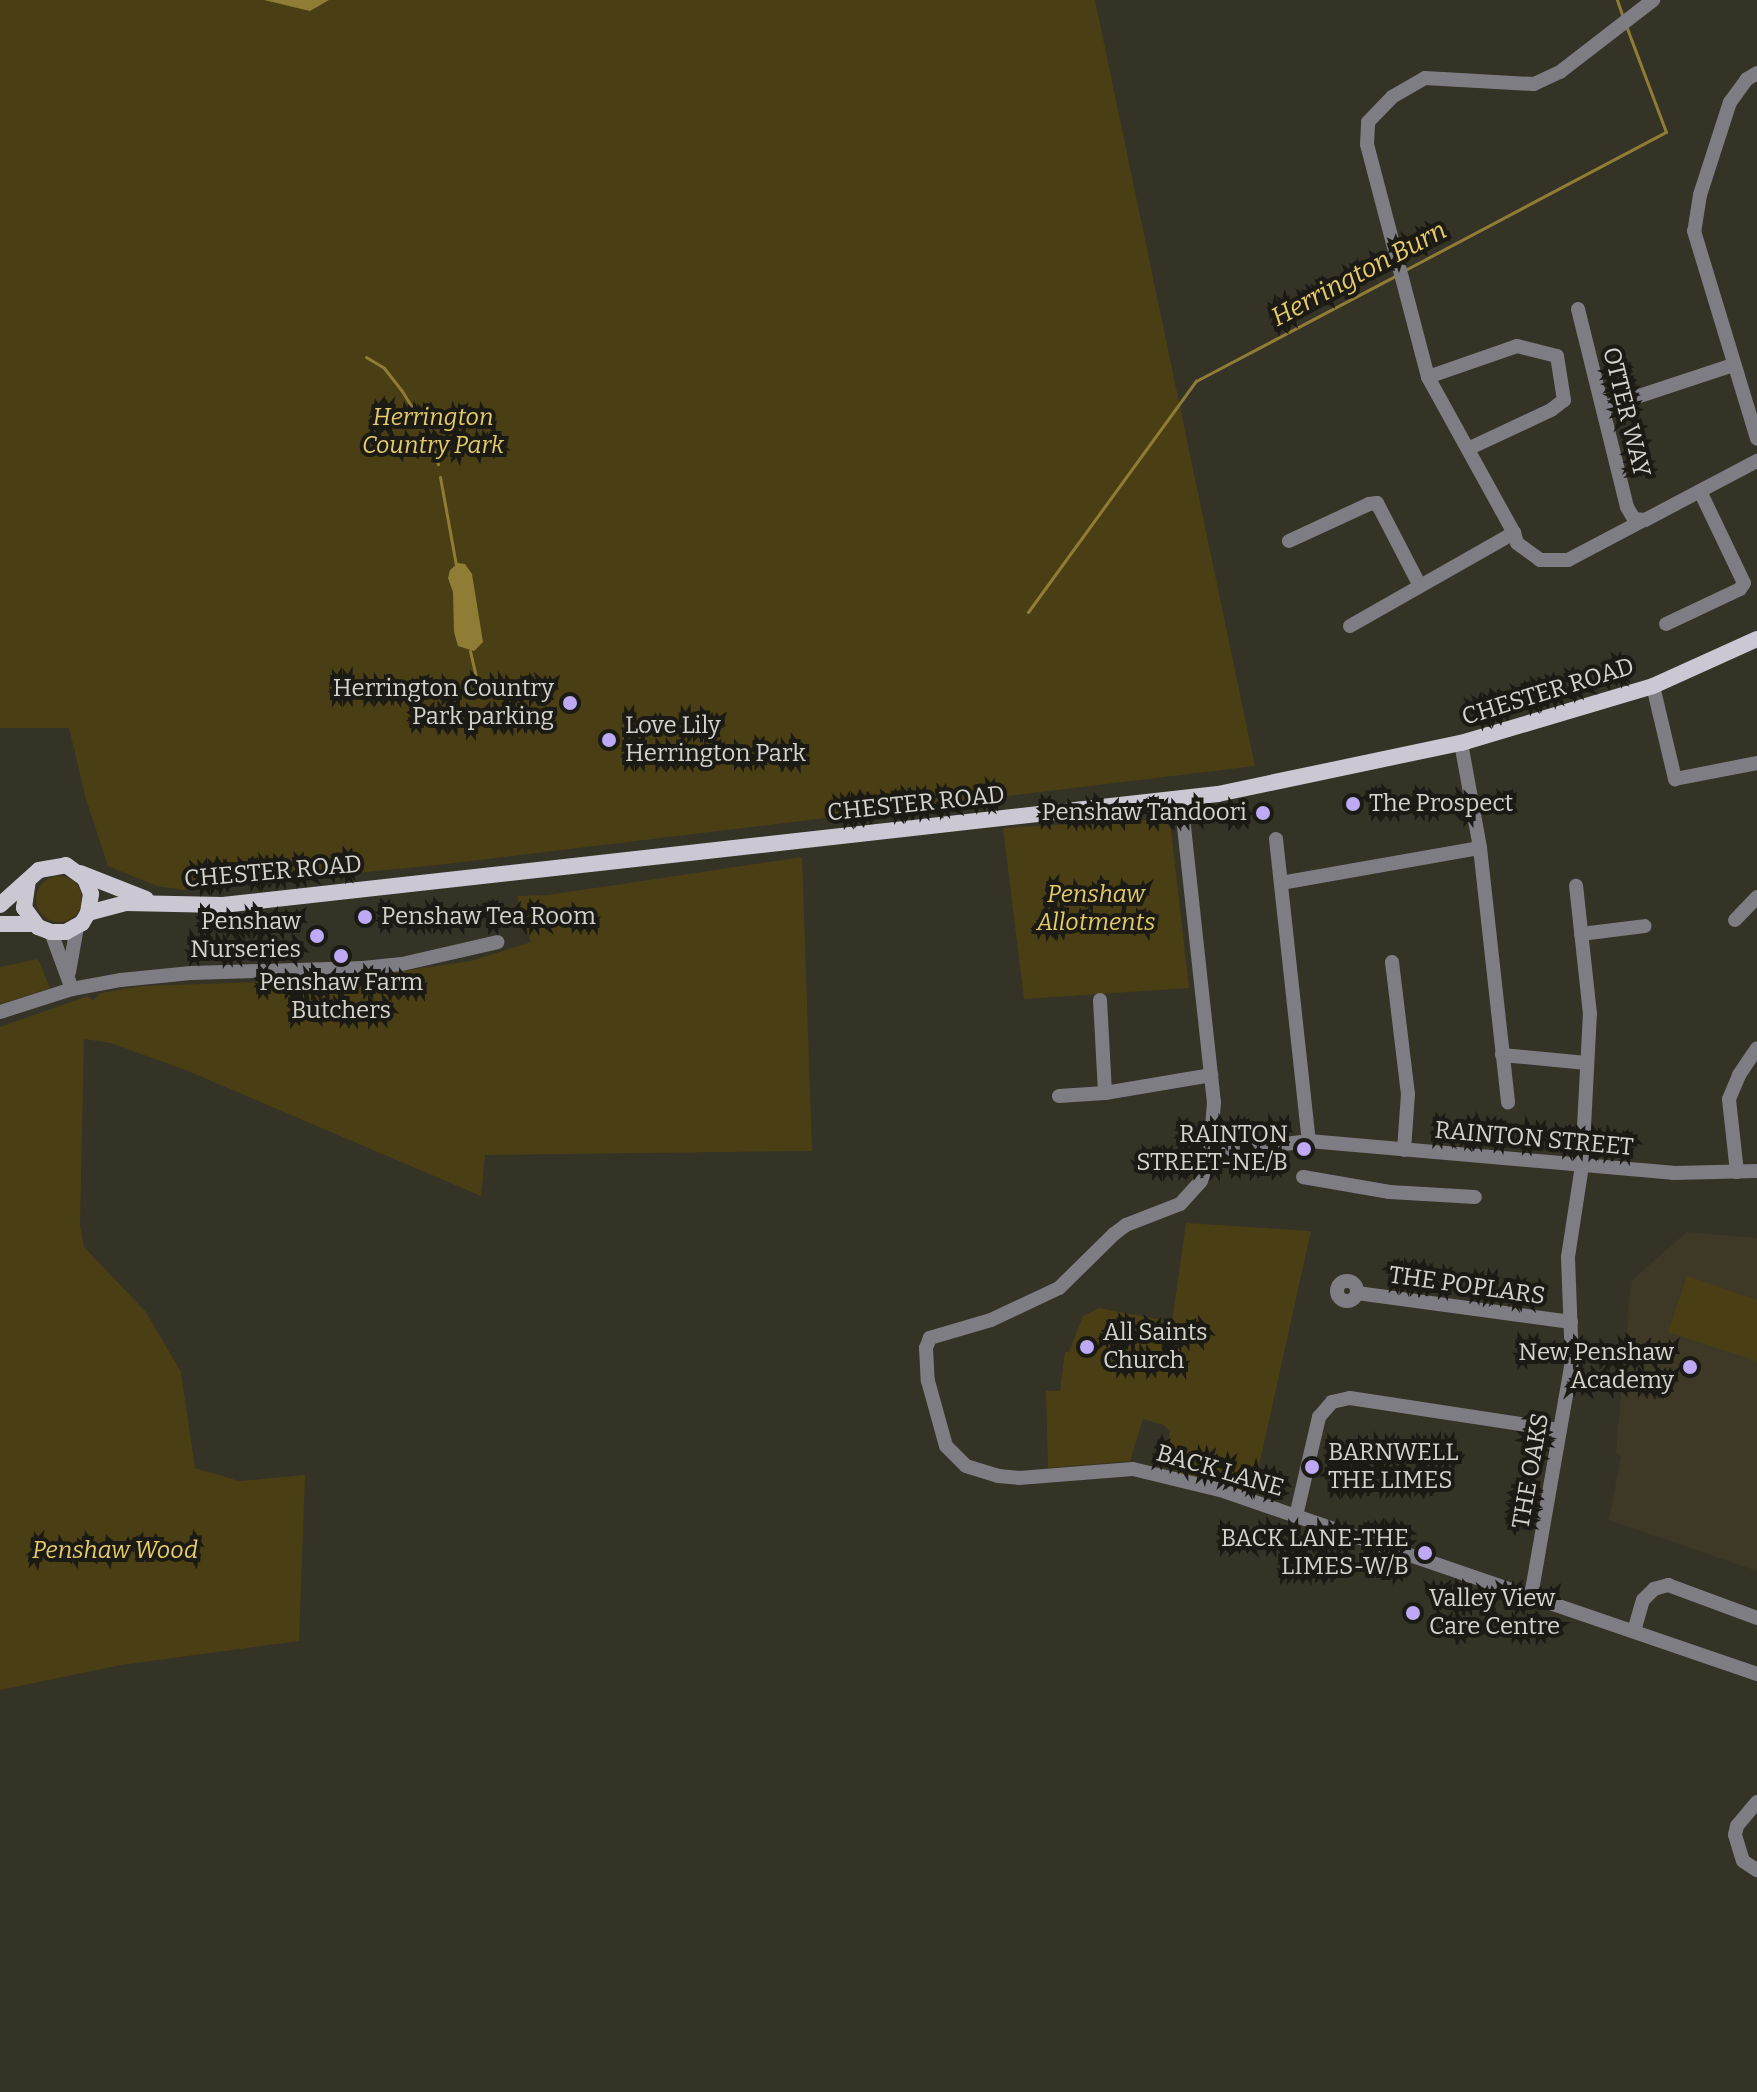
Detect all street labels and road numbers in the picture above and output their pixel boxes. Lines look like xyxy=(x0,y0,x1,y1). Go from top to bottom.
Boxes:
street label: OTTER WAY xyxy=(1596,344,1656,480)
street label: CHESTER ROAD xyxy=(1459,652,1637,732)
street label: CHESTER ROAD xyxy=(826,780,1006,828)
street label: CHESTER ROAD xyxy=(183,850,363,894)
street label: RAINTON STREET xyxy=(1433,1116,1635,1162)
street label: THE POPLARS xyxy=(1387,1261,1547,1311)
street label: THE OAKS xyxy=(1507,1411,1555,1531)
street label: BACK LANE xyxy=(1153,1439,1287,1503)

